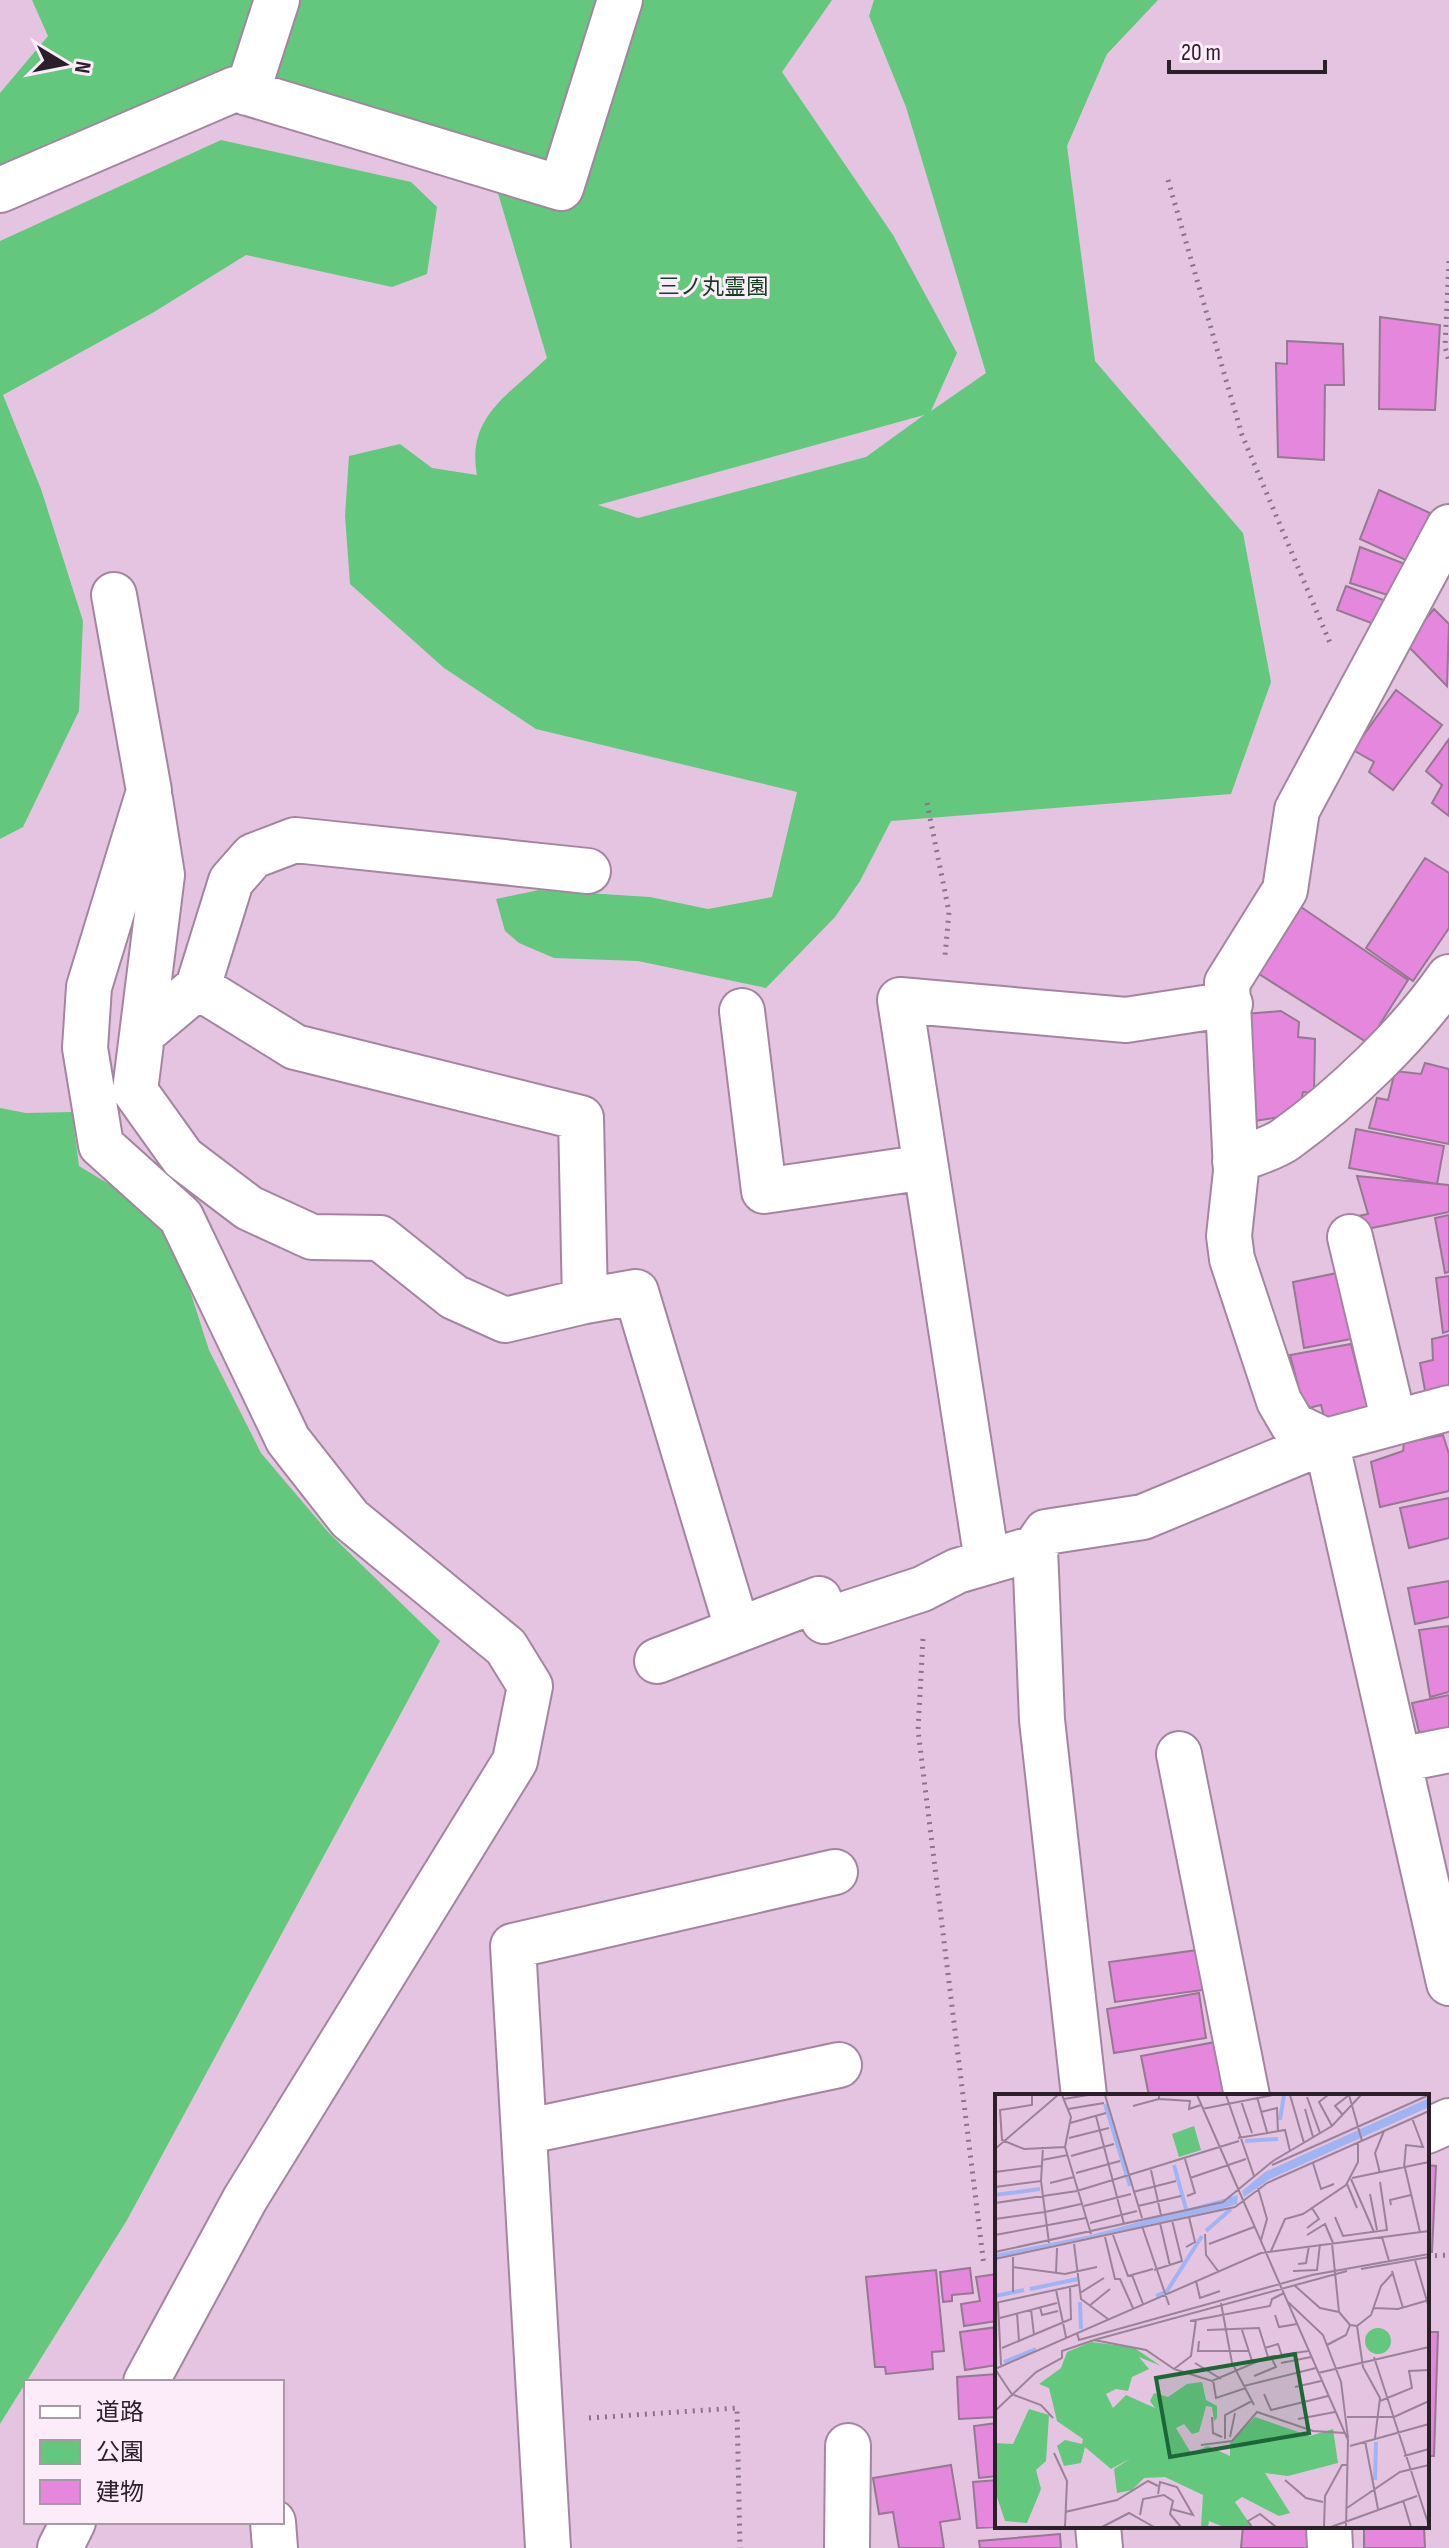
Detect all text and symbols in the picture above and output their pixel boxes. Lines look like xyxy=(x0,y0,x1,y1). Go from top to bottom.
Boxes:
north arrow xyxy=(24,24,104,104)
scale bar xyxy=(1169,24,1325,74)
text: 20 m xyxy=(1181,38,1221,67)
text: N xyxy=(68,59,97,75)
park label: 三ノ丸霊園 xyxy=(658,274,768,301)
inset map xyxy=(995,2094,1429,2528)
legend xyxy=(24,2380,284,2524)
text: 道路 xyxy=(96,2398,144,2427)
text: 公園 xyxy=(96,2438,144,2467)
text: 建物 xyxy=(96,2478,144,2507)

